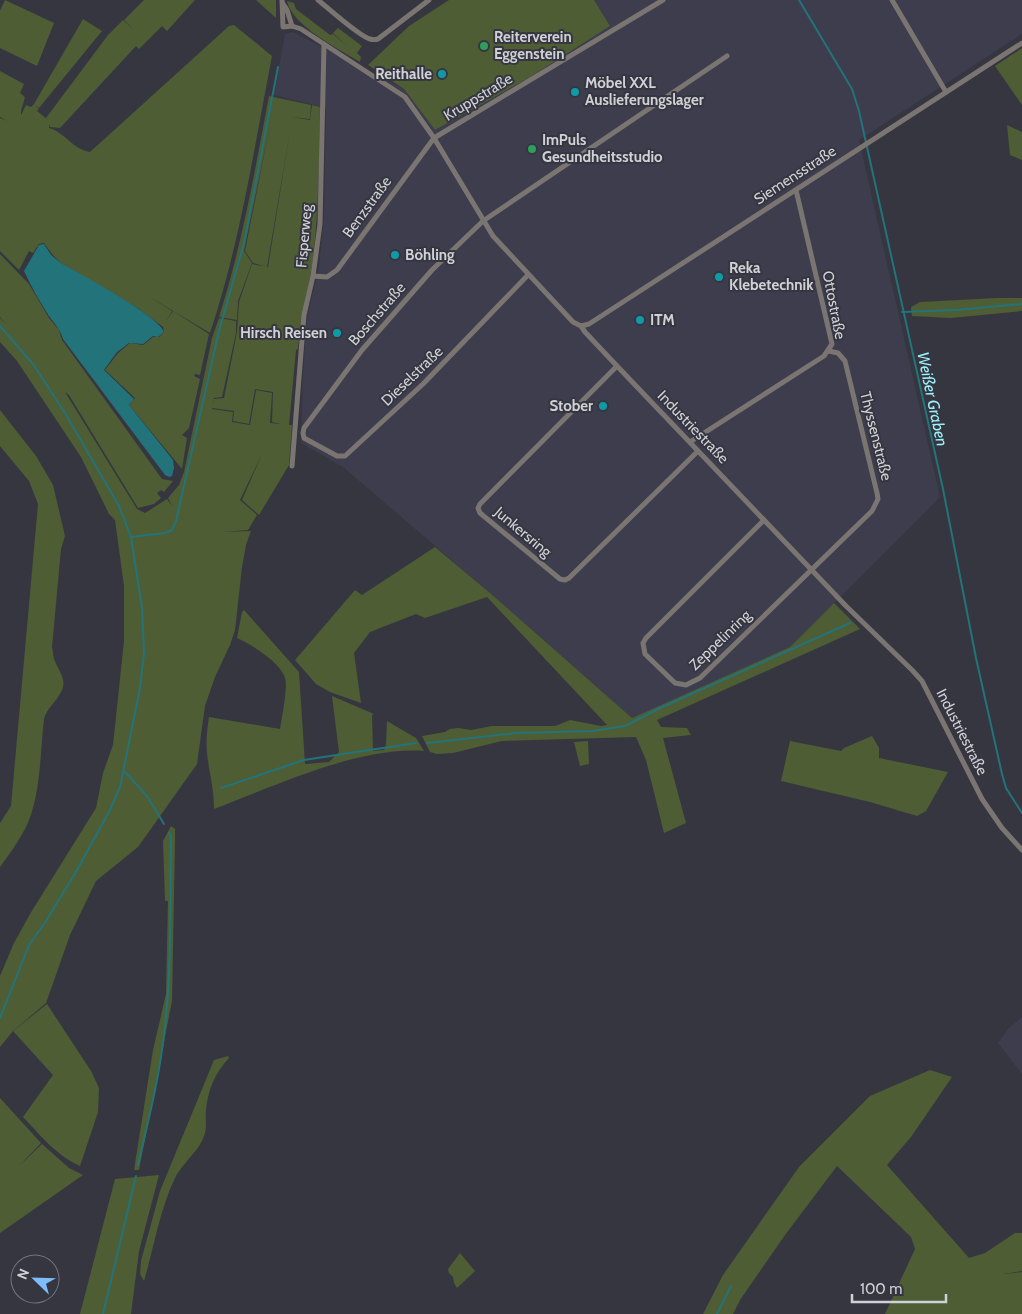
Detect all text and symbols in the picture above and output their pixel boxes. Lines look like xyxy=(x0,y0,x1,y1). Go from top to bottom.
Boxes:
place label: Reiterverein Eggenstein xyxy=(494,28,572,63)
marker: Reiterverein Eggenstein xyxy=(478,40,490,52)
place label: Reithalle xyxy=(375,65,432,83)
marker: Reithalle xyxy=(436,68,448,80)
street label: Kruppstraße xyxy=(440,69,516,125)
place label: Möbel XXL Auslieferungslager xyxy=(585,74,704,109)
marker: Möbel XXL Auslieferungslager xyxy=(569,86,581,98)
place label: ImPuls Gesundheitsstudio xyxy=(542,131,663,166)
street label: Siemensstraße xyxy=(751,142,840,208)
marker: ImPuls Gesundheitsstudio xyxy=(526,143,538,155)
street label: Benzstraße xyxy=(339,173,395,241)
street label: Fisperweg xyxy=(292,203,316,269)
place label: Böhling xyxy=(405,246,455,264)
marker: Böhling xyxy=(389,249,401,261)
place label: Reka Klebetechnik xyxy=(729,259,814,294)
street label: Ottostraße xyxy=(819,269,849,341)
marker: Reka Klebetechnik xyxy=(713,271,725,283)
street label: Boschstraße xyxy=(345,279,409,349)
place label: ITM xyxy=(650,311,675,329)
marker: ITM xyxy=(634,314,646,326)
place label: Hirsch Reisen xyxy=(240,324,327,342)
marker: Hirsch Reisen xyxy=(331,327,343,339)
street label: Dieselstraße xyxy=(378,342,447,410)
water label: Weißer Graben xyxy=(913,350,952,448)
street label: Industriestraße xyxy=(654,387,733,467)
street label: Thyssenstraße xyxy=(856,390,896,483)
place label: Stober xyxy=(550,397,593,415)
marker: Stober xyxy=(597,400,609,412)
street label: Junkersring xyxy=(490,502,556,561)
street label: Zeppelinring xyxy=(685,606,755,674)
street label: Industriestraße xyxy=(933,686,992,778)
north arrow xyxy=(10,1254,60,1304)
text: N xyxy=(13,1266,33,1282)
scale bar xyxy=(852,1272,946,1304)
text: 100 m xyxy=(860,1280,902,1298)

